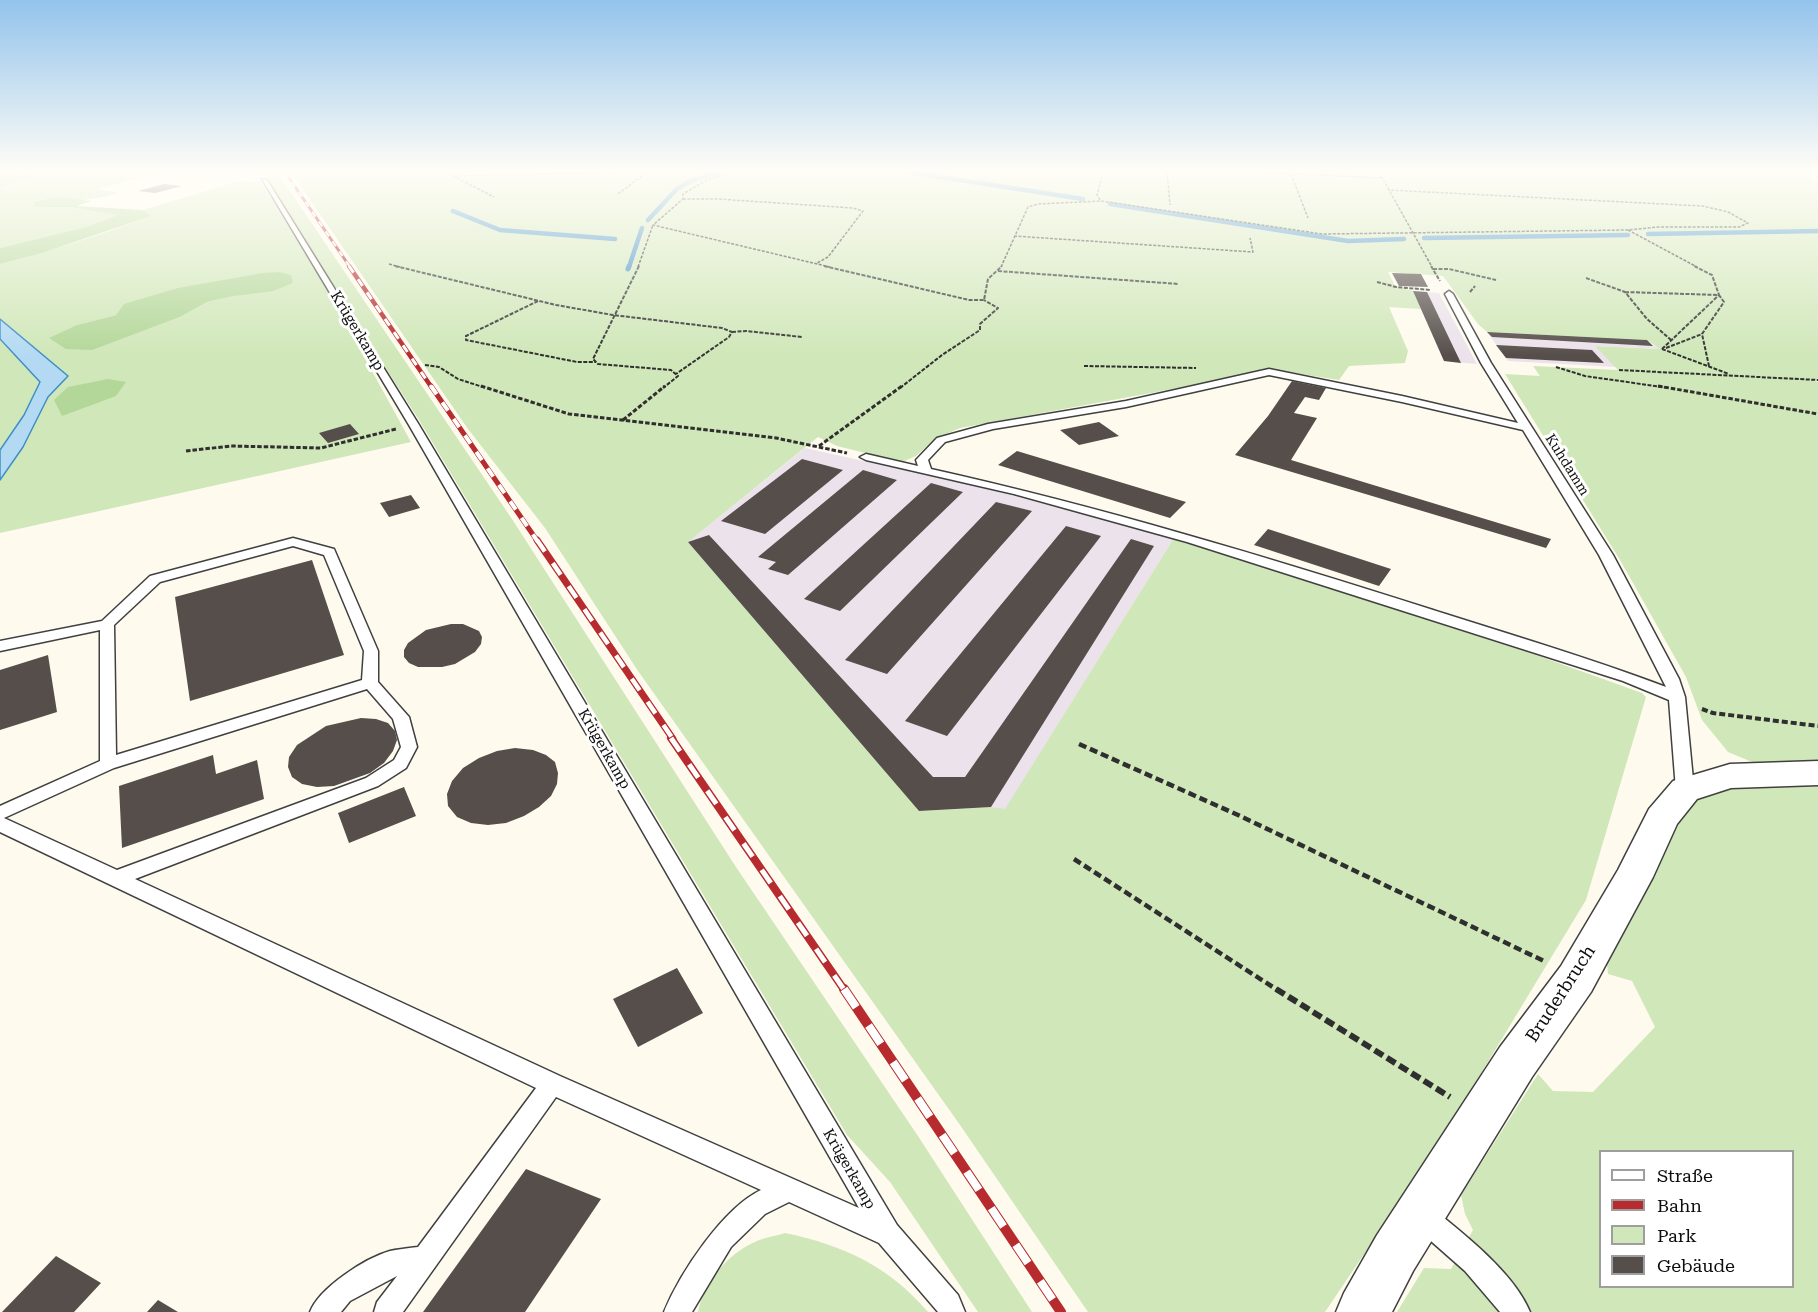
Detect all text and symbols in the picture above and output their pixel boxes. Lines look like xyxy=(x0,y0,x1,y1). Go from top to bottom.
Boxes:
street label: Krügerkamp xyxy=(326,288,388,374)
street label: Kuhdamm xyxy=(1541,431,1593,499)
street label: Krügerkamp xyxy=(574,706,634,792)
street label: Bruderbruch xyxy=(1522,941,1600,1047)
street label: Krügerkamp xyxy=(819,1126,879,1212)
legend xyxy=(1599,1150,1794,1288)
text: Straße xyxy=(1657,1165,1713,1186)
text: Bahn xyxy=(1657,1195,1702,1216)
text: Park xyxy=(1657,1225,1697,1246)
text: Gebäude xyxy=(1657,1255,1735,1276)

